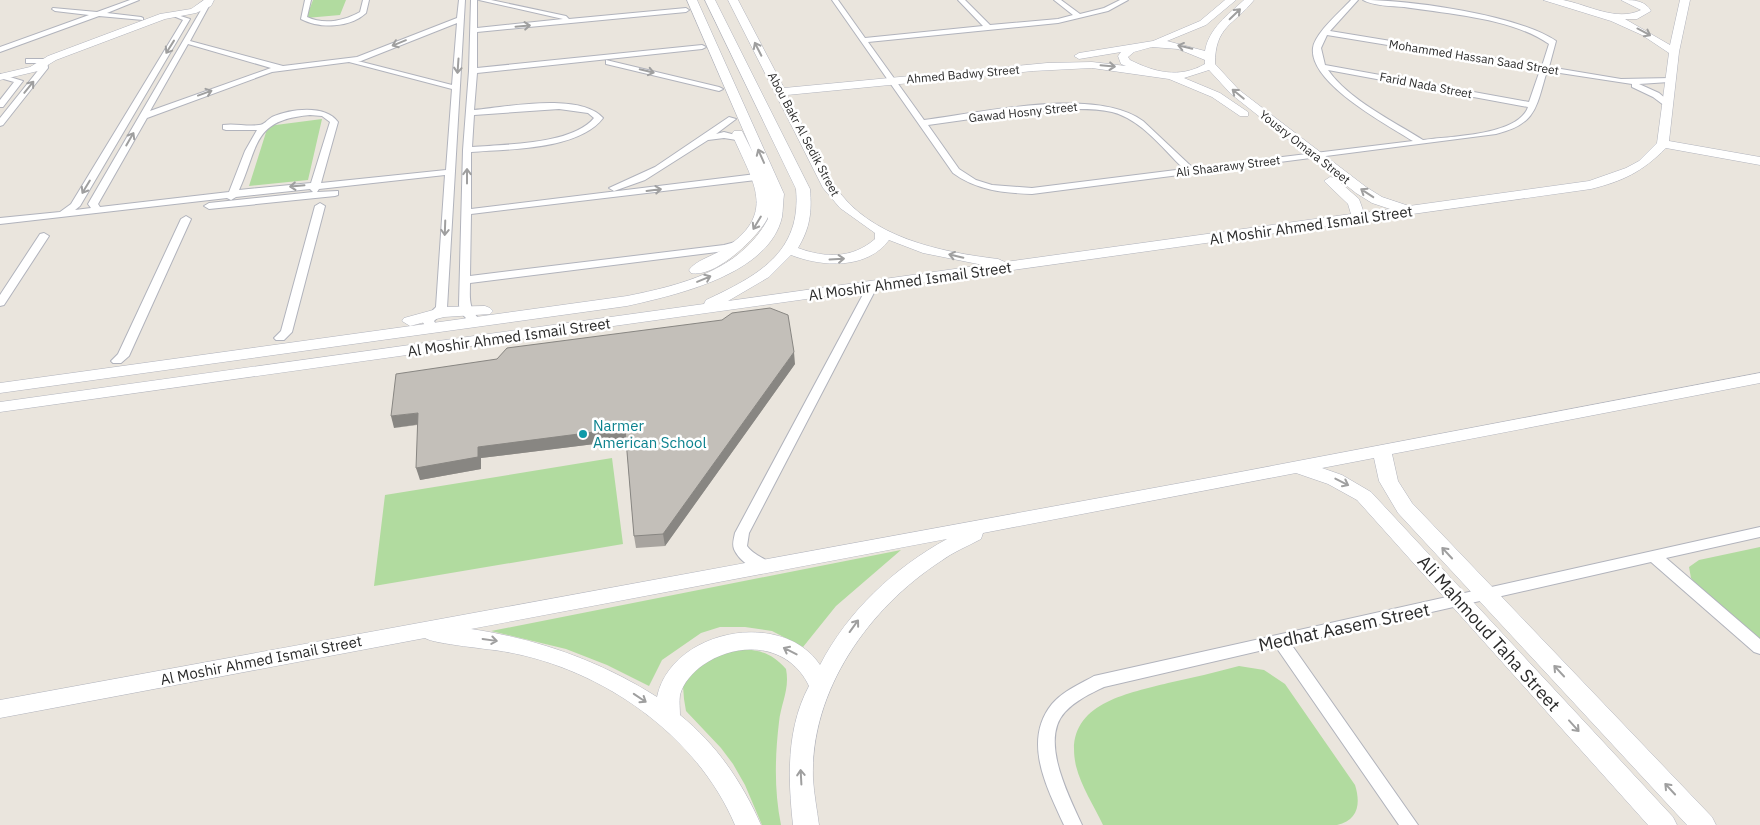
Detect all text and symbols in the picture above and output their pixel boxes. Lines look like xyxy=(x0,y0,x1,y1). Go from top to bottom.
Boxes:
one-way arrow xyxy=(1228,8,1241,20)
one-way arrow xyxy=(515,22,531,31)
one-way arrow xyxy=(1636,28,1651,37)
street label: Mohammed Hassan Saad Street xyxy=(1388,36,1560,78)
one-way arrow xyxy=(392,39,408,48)
one-way arrow xyxy=(164,40,174,54)
one-way arrow xyxy=(753,42,763,57)
one-way arrow xyxy=(1177,42,1193,51)
one-way arrow xyxy=(453,58,462,74)
one-way arrow xyxy=(1099,61,1115,71)
street label: Ahmed Badwy Street xyxy=(906,62,1020,86)
one-way arrow xyxy=(639,67,655,76)
street label: Abou Bakr Al Sedik Street xyxy=(765,69,843,199)
street label: Farid Nada Street xyxy=(1379,69,1473,101)
one-way arrow xyxy=(23,81,34,94)
one-way arrow xyxy=(197,88,212,97)
one-way arrow xyxy=(1232,89,1245,100)
street label: Gawad Hosny Street xyxy=(968,99,1078,125)
street label: Yousry Omara Street xyxy=(1257,107,1353,187)
one-way arrow xyxy=(126,132,136,147)
one-way arrow xyxy=(755,149,765,164)
street label: Ali Shaarawy Street xyxy=(1175,152,1281,180)
one-way arrow xyxy=(462,168,472,184)
one-way arrow xyxy=(80,179,90,193)
one-way arrow xyxy=(289,181,305,190)
one-way arrow xyxy=(646,185,662,195)
one-way arrow xyxy=(1360,188,1374,198)
street label: Al Moshir Ahmed Ismail Street xyxy=(1208,201,1414,249)
one-way arrow xyxy=(752,216,763,230)
one-way arrow xyxy=(441,220,450,236)
one-way arrow xyxy=(948,251,964,260)
one-way arrow xyxy=(828,255,844,264)
street label: Al Moshir Ahmed Ismail Street xyxy=(807,257,1013,305)
one-way arrow xyxy=(696,273,711,283)
street label: Al Moshir Ahmed Ismail Street xyxy=(406,313,612,361)
place label: Narmer American School xyxy=(593,416,706,452)
marker: Narmer American School xyxy=(577,428,589,440)
one-way arrow xyxy=(1334,477,1349,487)
one-way arrow xyxy=(1441,546,1453,559)
street label: Ali Mahmoud Taha Street xyxy=(1413,550,1565,716)
street label: Medhat Aasem Street xyxy=(1256,598,1432,656)
one-way arrow xyxy=(849,619,859,633)
street label: Al Moshir Ahmed Ismail Street xyxy=(159,631,363,689)
one-way arrow xyxy=(481,635,497,645)
one-way arrow xyxy=(782,646,797,656)
one-way arrow xyxy=(1553,665,1565,677)
one-way arrow xyxy=(633,693,647,703)
one-way arrow xyxy=(1568,720,1579,733)
one-way arrow xyxy=(796,769,805,785)
one-way arrow xyxy=(1664,783,1676,796)

